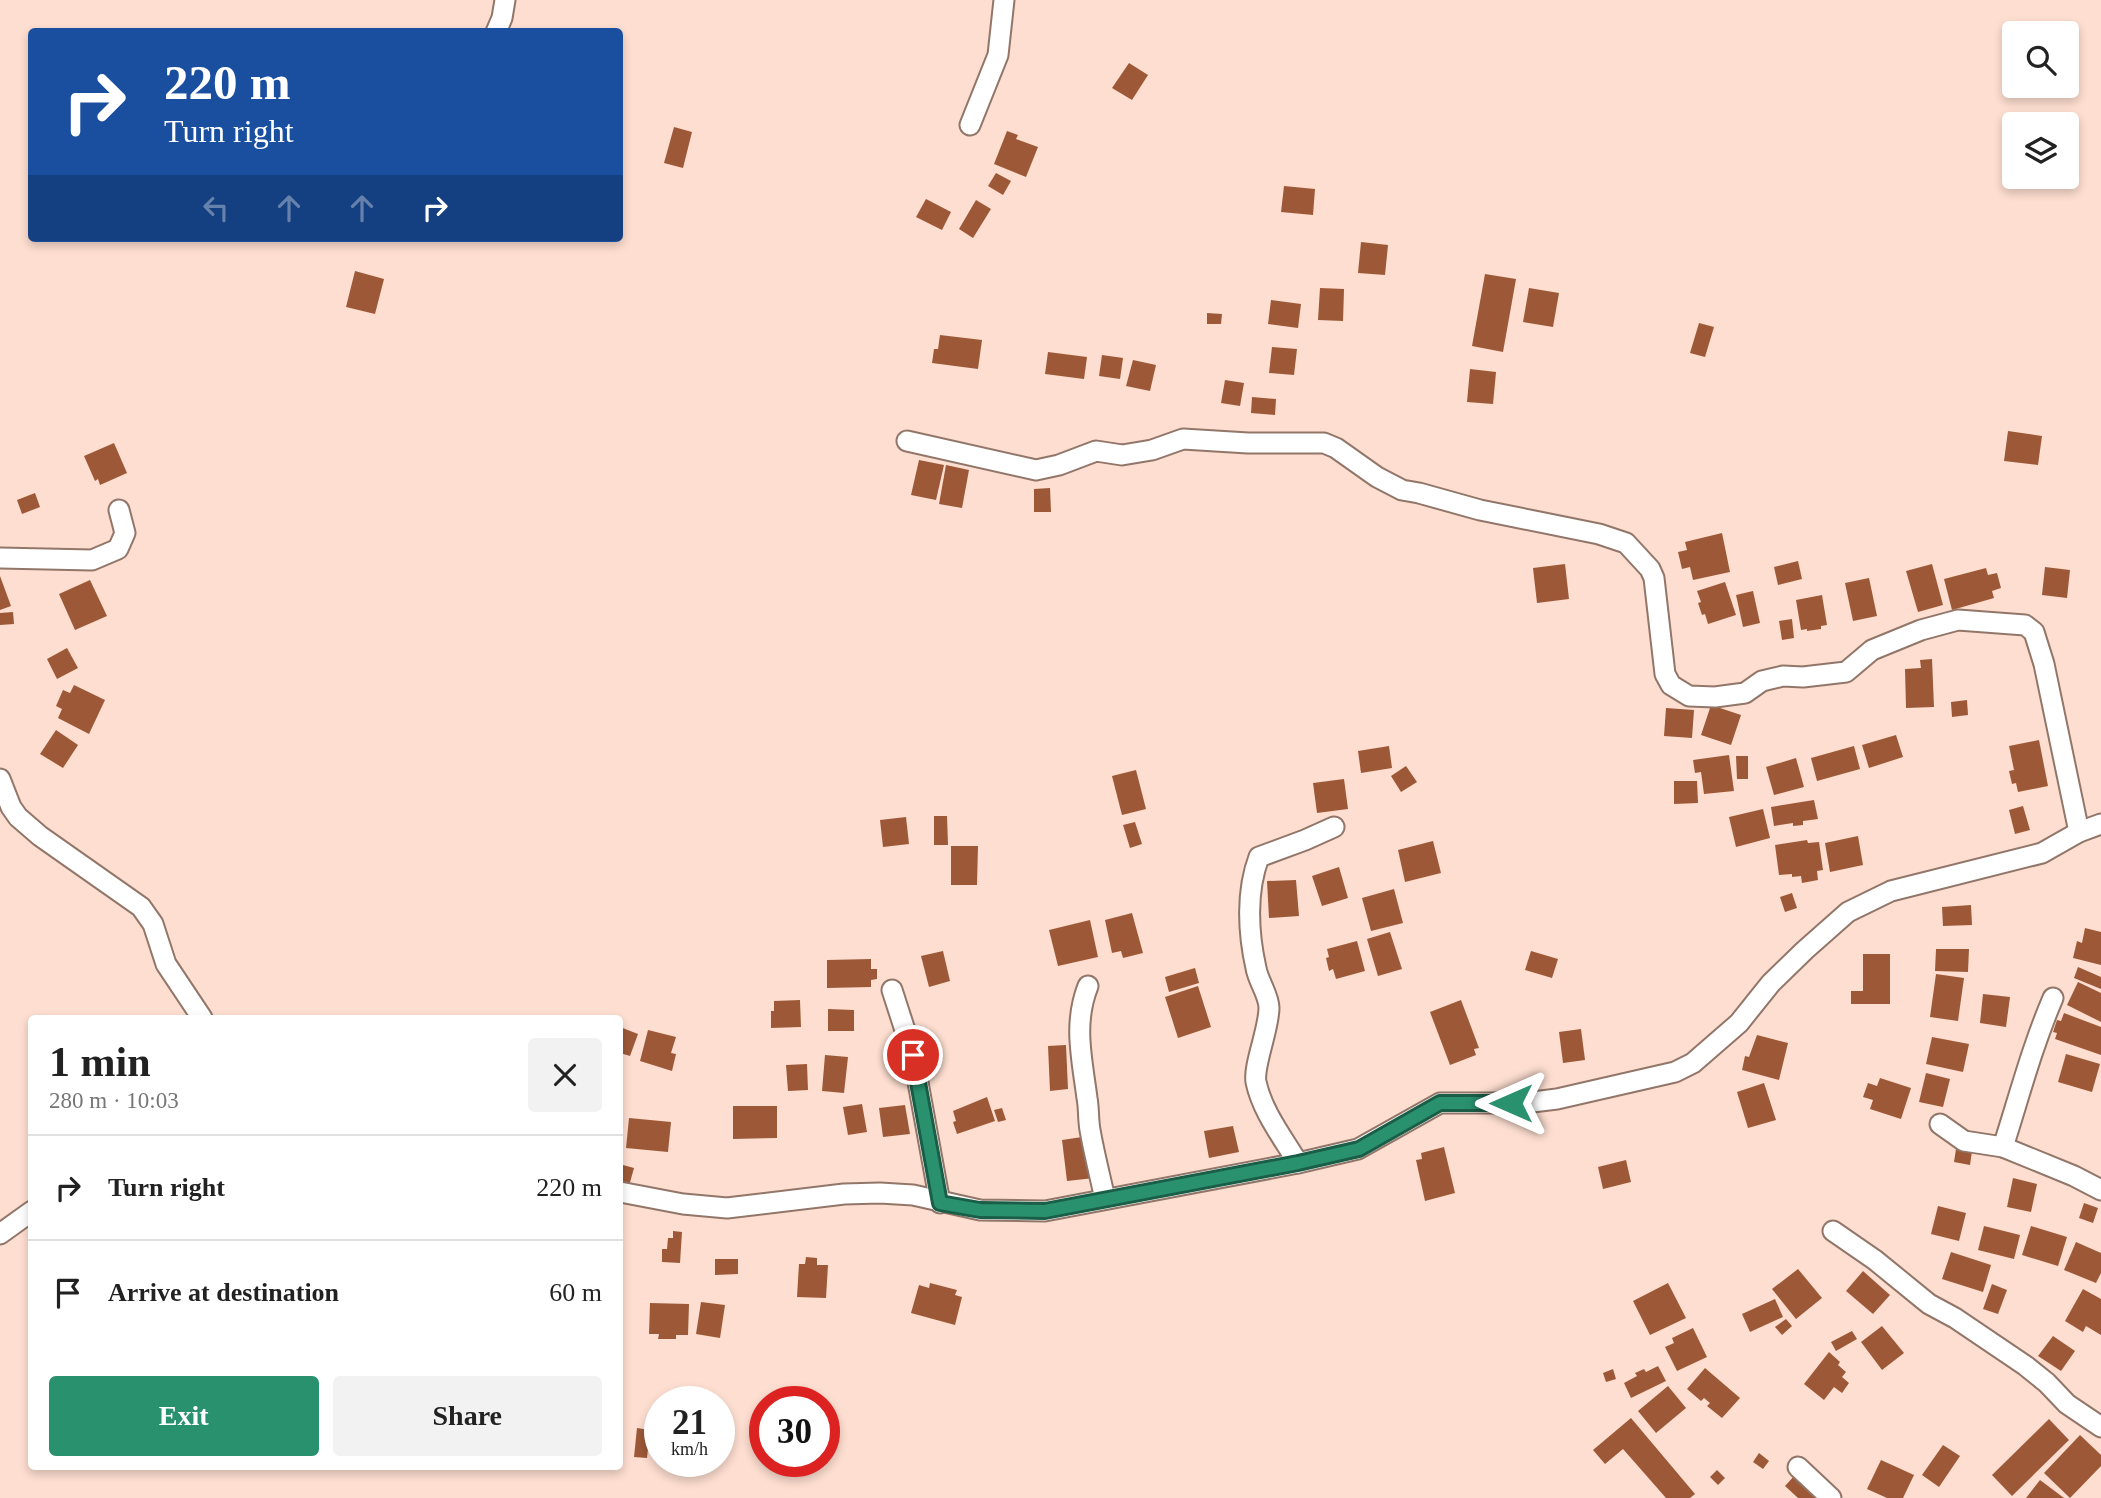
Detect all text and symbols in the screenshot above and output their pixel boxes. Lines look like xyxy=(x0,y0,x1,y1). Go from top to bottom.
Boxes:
map controls xyxy=(2002,21,2079,189)
button: search xyxy=(2002,21,2079,98)
text: 220 m xyxy=(164,55,291,110)
icon: right xyxy=(49,56,140,147)
button: layers xyxy=(2002,112,2079,189)
text: Turn right xyxy=(164,113,294,149)
icon: left xyxy=(197,189,235,227)
icon: ahead xyxy=(270,189,308,227)
icon: ahead xyxy=(343,189,381,227)
icon: right xyxy=(416,189,454,227)
pin xyxy=(883,1025,943,1085)
icon: arrive xyxy=(894,1036,932,1074)
button: close xyxy=(528,1038,602,1112)
text: 1 min xyxy=(49,1039,151,1085)
position arrow xyxy=(1474,1066,1548,1140)
text: 280 m · 10:03 xyxy=(49,1088,179,1113)
icon: right xyxy=(49,1169,87,1207)
text: Turn right xyxy=(108,1173,225,1202)
text: 220 m xyxy=(536,1173,602,1202)
icon: arrive xyxy=(49,1274,87,1312)
text: Arrive at destination xyxy=(108,1278,339,1307)
text: 60 m xyxy=(549,1278,602,1307)
button: Exit xyxy=(49,1376,319,1456)
button: Share xyxy=(333,1376,602,1456)
speed limit sign: 30 xyxy=(749,1386,840,1477)
text: 21 xyxy=(672,1403,707,1442)
text: km/h xyxy=(671,1439,708,1459)

